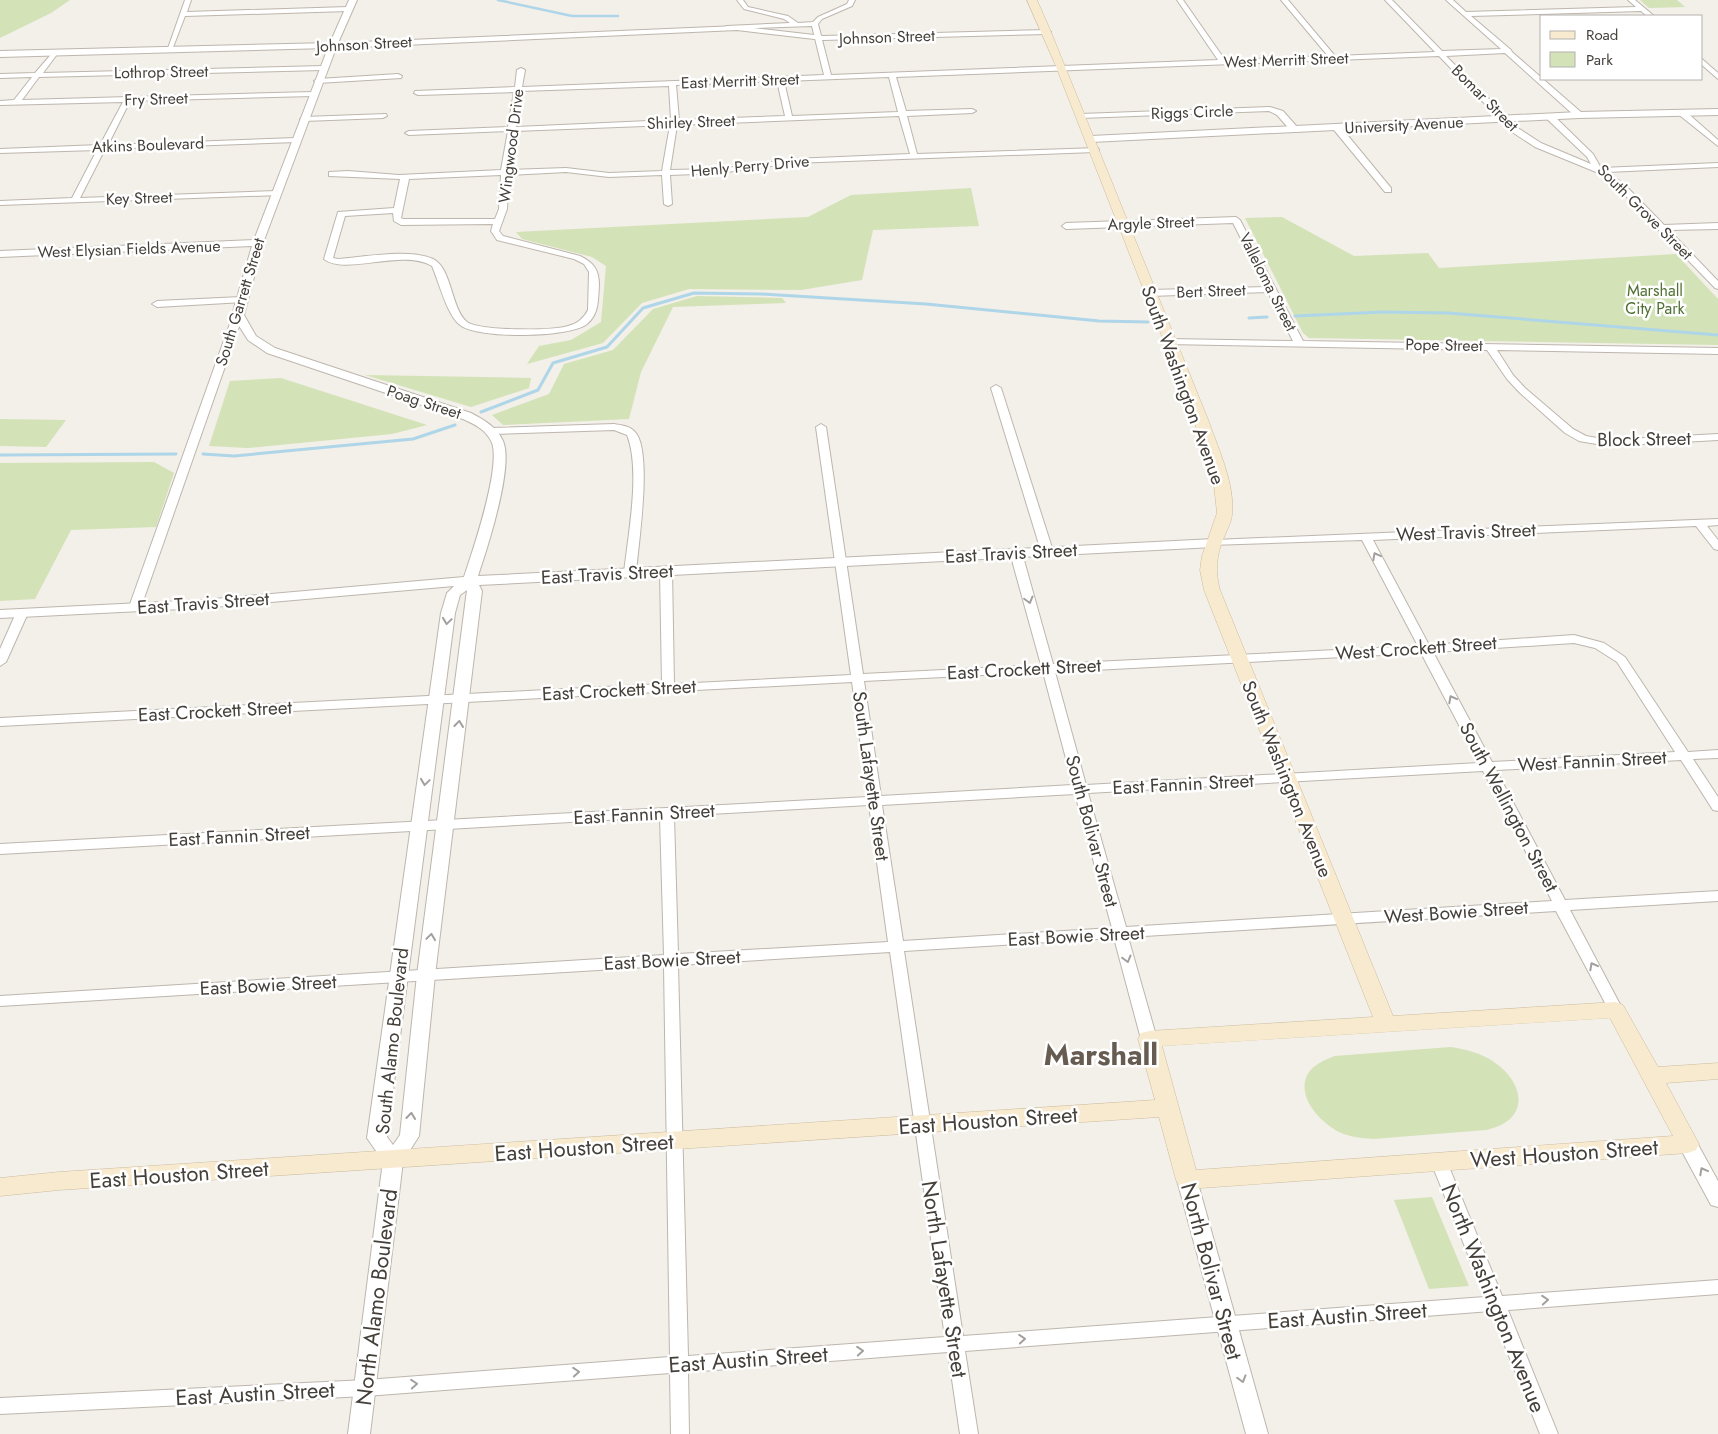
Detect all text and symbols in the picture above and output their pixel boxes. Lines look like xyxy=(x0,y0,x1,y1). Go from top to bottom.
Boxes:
legend xyxy=(1540,15,1703,80)
street label: Johnson Street xyxy=(837,24,935,50)
text: Road xyxy=(1586,24,1618,46)
street label: Johnson Street xyxy=(313,30,413,58)
street label: West Merritt Street xyxy=(1223,46,1349,74)
text: Park xyxy=(1586,49,1613,71)
street label: Bomar Street xyxy=(1446,59,1524,137)
street label: Lothrop Street xyxy=(114,60,208,84)
street label: East Merritt Street xyxy=(680,67,800,95)
street label: Fry Street xyxy=(124,86,188,112)
street label: Wingwood Drive xyxy=(493,87,529,205)
street label: Riggs Circle xyxy=(1150,99,1234,125)
street label: Shirley Street xyxy=(646,109,736,135)
street label: University Avenue xyxy=(1344,110,1464,140)
street label: Atkins Boulevard xyxy=(91,132,205,158)
street label: Henly Perry Drive xyxy=(690,149,810,183)
street label: South Grove Street xyxy=(1592,159,1698,265)
street label: Key Street xyxy=(105,185,173,211)
street label: Argyle Street xyxy=(1107,210,1195,236)
street label: Valleloma Street xyxy=(1233,229,1303,335)
street label: West Elysian Fields Avenue xyxy=(37,234,221,264)
street label: South Garrett Street xyxy=(210,235,270,369)
street label: Bert Street xyxy=(1176,278,1246,304)
park label: Marshall City Park xyxy=(1625,279,1686,320)
street label: South Washington Avenue xyxy=(1134,282,1232,489)
street label: Pope Street xyxy=(1405,333,1483,357)
street label: Poag Street xyxy=(384,379,464,425)
street label: Block Street xyxy=(1597,425,1692,453)
street label: West Travis Street xyxy=(1396,516,1537,548)
street label: East Travis Street xyxy=(944,536,1078,570)
one-way arrow xyxy=(1372,552,1382,561)
street label: East Travis Street xyxy=(540,557,674,591)
street label: East Travis Street xyxy=(136,585,270,621)
one-way arrow xyxy=(1023,596,1033,604)
one-way arrow xyxy=(443,616,453,625)
street label: West Crockett Street xyxy=(1334,629,1498,667)
street label: East Crockett Street xyxy=(946,651,1102,687)
street label: East Crockett Street xyxy=(541,672,697,708)
street label: South Washington Avenue xyxy=(1235,676,1339,882)
street label: South Lafayette Street xyxy=(846,689,896,863)
street label: East Crockett Street xyxy=(137,693,293,729)
one-way arrow xyxy=(1448,695,1458,704)
street label: South Wellington Street xyxy=(1453,717,1565,897)
one-way arrow xyxy=(453,720,464,728)
street label: West Fannin Street xyxy=(1517,744,1668,778)
street label: South Bolivar Street xyxy=(1059,752,1125,910)
street label: East Fannin Street xyxy=(1112,767,1255,801)
one-way arrow xyxy=(420,777,430,786)
street label: East Fannin Street xyxy=(573,797,716,831)
street label: East Fannin Street xyxy=(168,819,311,853)
street label: West Bowie Street xyxy=(1383,893,1529,931)
street label: East Bowie Street xyxy=(1007,919,1145,953)
one-way arrow xyxy=(425,933,436,941)
street label: East Bowie Street xyxy=(603,943,741,977)
street label: South Alamo Boulevard xyxy=(369,946,415,1136)
one-way arrow xyxy=(1121,955,1131,963)
one-way arrow xyxy=(1589,963,1599,972)
street label: East Bowie Street xyxy=(199,968,337,1002)
district label: Marshall xyxy=(1044,1034,1158,1076)
street label: East Houston Street xyxy=(897,1098,1079,1142)
one-way arrow xyxy=(405,1112,416,1120)
street label: East Houston Street xyxy=(493,1125,675,1169)
street label: West Houston Street xyxy=(1469,1130,1660,1176)
street label: East Houston Street xyxy=(88,1152,270,1196)
one-way arrow xyxy=(1699,1168,1709,1177)
street label: North Lafayette Street xyxy=(914,1178,976,1380)
street label: North Bolivar Street xyxy=(1173,1179,1251,1364)
street label: North Washington Avenue xyxy=(1433,1179,1555,1417)
street label: North Alamo Boulevard xyxy=(347,1187,405,1407)
street label: East Austin Street xyxy=(1266,1293,1428,1337)
one-way arrow xyxy=(1541,1294,1549,1305)
one-way arrow xyxy=(1019,1333,1027,1344)
street label: East Austin Street xyxy=(667,1337,829,1381)
one-way arrow xyxy=(857,1346,865,1357)
one-way arrow xyxy=(572,1367,580,1378)
street label: East Austin Street xyxy=(174,1373,336,1413)
one-way arrow xyxy=(1237,1375,1247,1383)
one-way arrow xyxy=(410,1379,418,1390)

